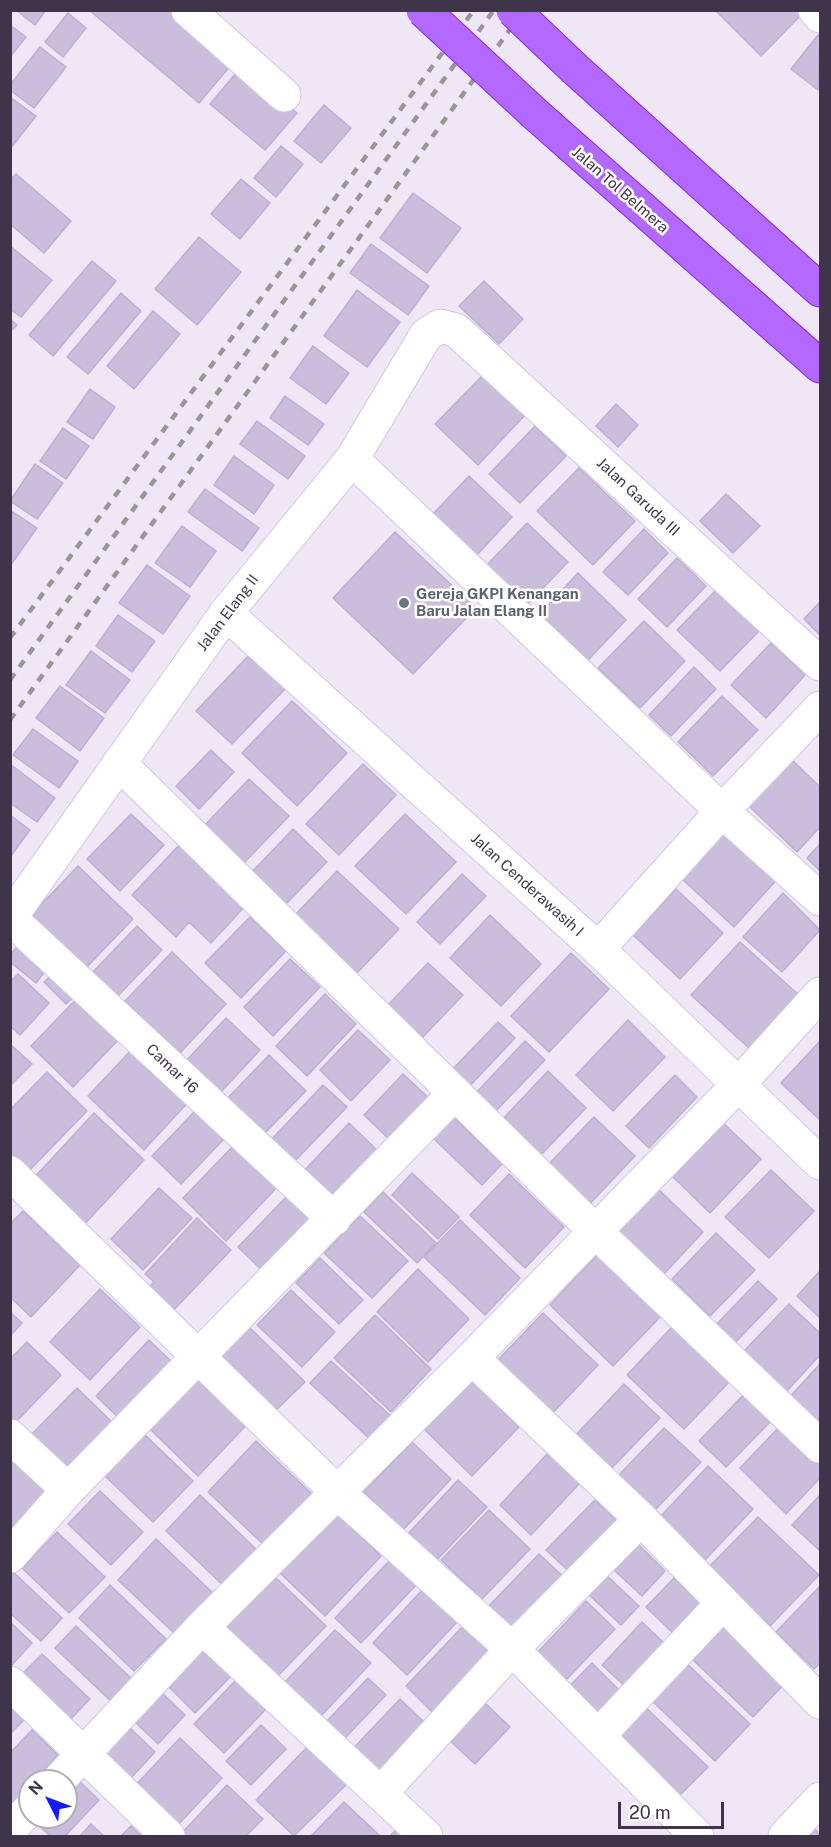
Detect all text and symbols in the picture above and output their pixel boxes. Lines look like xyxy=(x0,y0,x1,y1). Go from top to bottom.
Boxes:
street label: Jalan Tol Belmera xyxy=(568,143,672,237)
street label: Jalan Garuda III xyxy=(593,454,683,540)
street label: Jalan Elang II xyxy=(193,571,263,655)
place label: Gereja GKPI Kenangan Baru Jalan Elang II xyxy=(416,585,579,620)
marker: Gereja GKPI Kenangan Baru Jalan Elang II xyxy=(397,596,411,610)
street label: Jalan Cenderawasih I xyxy=(467,830,587,940)
street label: Camar 16 xyxy=(142,1040,202,1098)
north arrow xyxy=(18,1769,78,1829)
text: N xyxy=(24,1777,47,1799)
scale bar xyxy=(621,1790,728,1828)
text: 20 m xyxy=(629,1802,671,1823)

